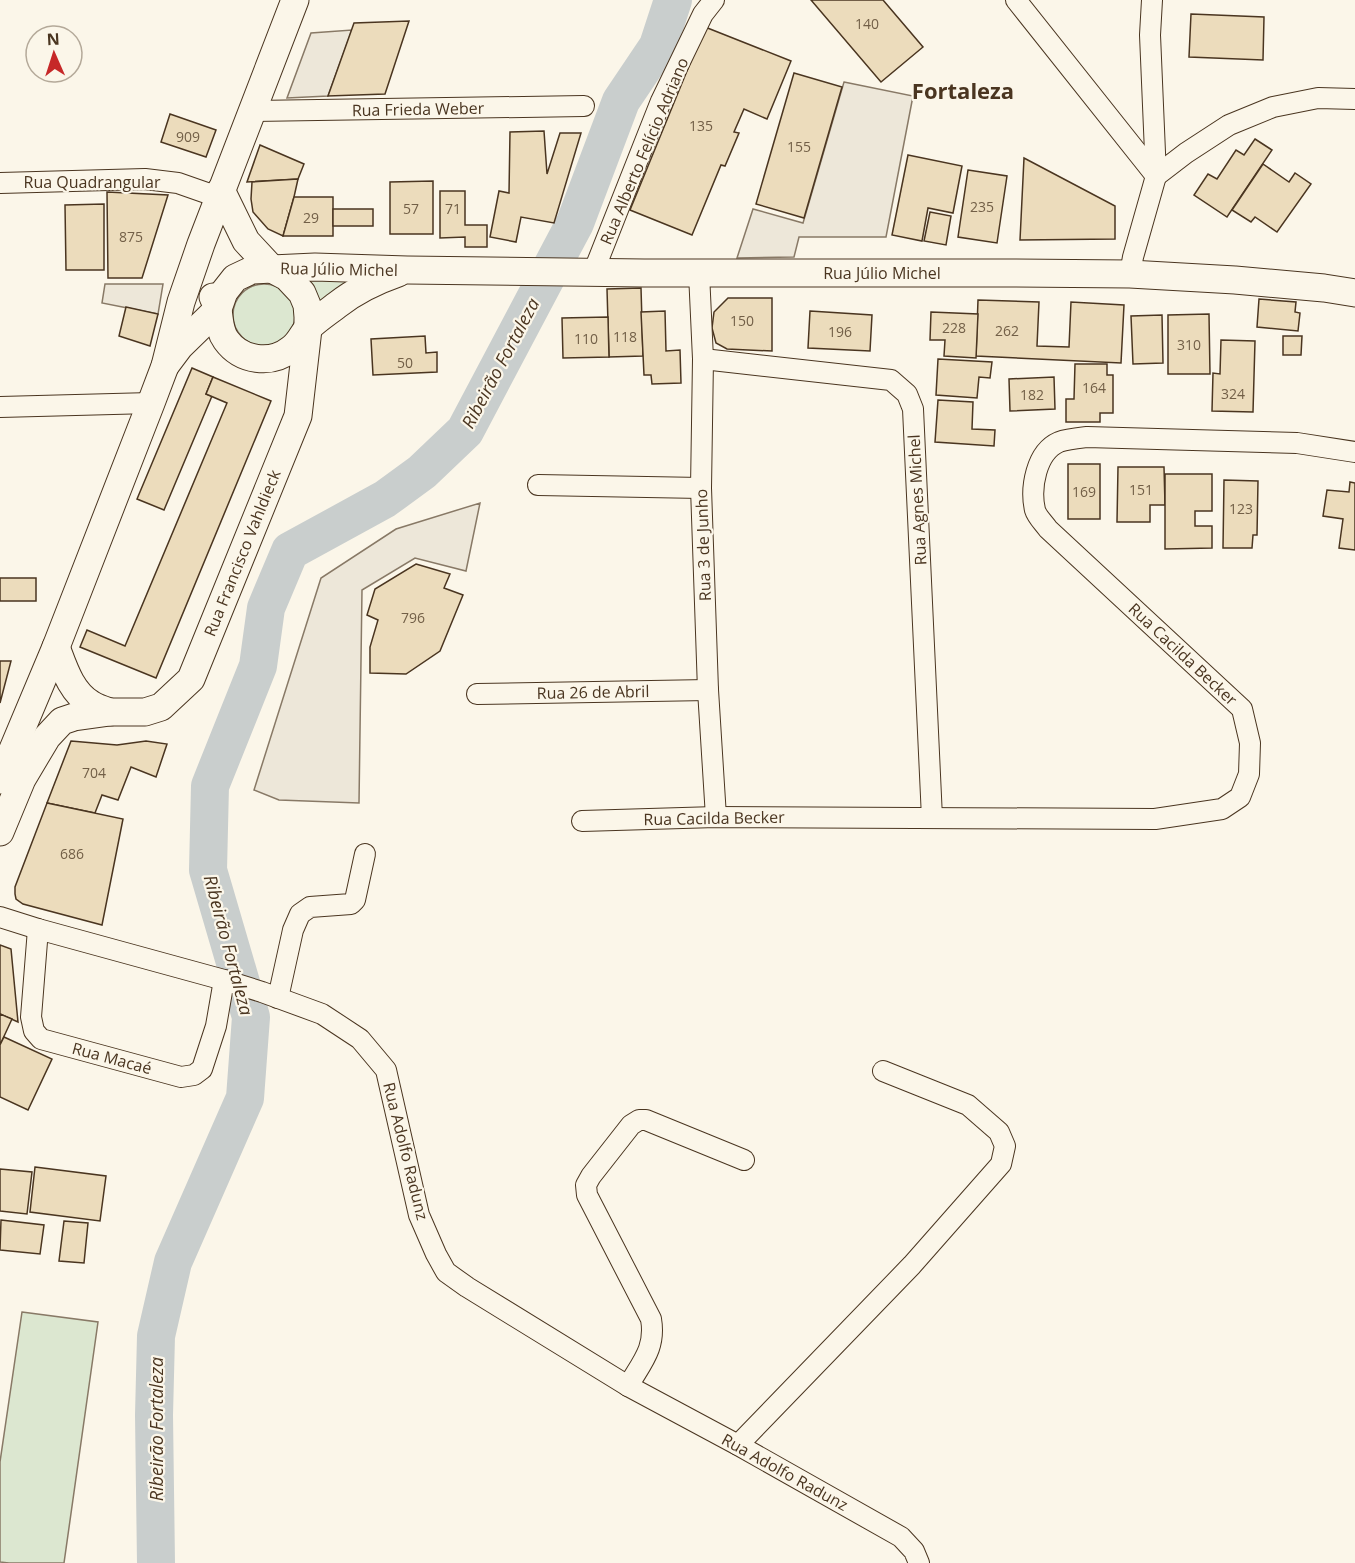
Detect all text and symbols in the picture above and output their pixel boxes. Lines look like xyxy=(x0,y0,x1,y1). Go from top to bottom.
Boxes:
house number: 140 xyxy=(855,14,879,33)
north arrow xyxy=(24,24,84,84)
text: N xyxy=(46,28,60,50)
street label: Rua Alberto Felício Adriano xyxy=(595,54,693,248)
district label: Fortaleza xyxy=(912,75,1014,105)
street label: Rua Frieda Weber xyxy=(352,97,485,121)
house number: 135 xyxy=(689,116,713,135)
house number: 909 xyxy=(176,127,200,146)
house number: 155 xyxy=(787,137,811,156)
street label: Rua Quadrangular xyxy=(24,171,161,193)
house number: 235 xyxy=(970,197,994,216)
house number: 57 xyxy=(403,199,419,218)
house number: 71 xyxy=(445,199,461,218)
house number: 29 xyxy=(303,208,319,227)
house number: 875 xyxy=(119,227,143,246)
street label: Rua Júlio Michel xyxy=(280,257,398,281)
street label: Rua Júlio Michel xyxy=(823,262,941,284)
water label: Ribeirão Fortaleza xyxy=(455,294,545,432)
house number: 150 xyxy=(730,311,754,330)
house number: 228 xyxy=(942,318,966,337)
house number: 262 xyxy=(995,321,1019,340)
house number: 196 xyxy=(828,322,852,341)
house number: 118 xyxy=(613,327,637,346)
house number: 110 xyxy=(574,329,598,348)
house number: 310 xyxy=(1177,335,1201,354)
house number: 50 xyxy=(397,353,413,372)
house number: 164 xyxy=(1082,378,1106,397)
house number: 324 xyxy=(1221,384,1245,403)
house number: 182 xyxy=(1020,385,1044,404)
street label: Rua Agnes Michel xyxy=(903,434,931,566)
street label: Rua Francisco Vahldieck xyxy=(198,466,286,640)
house number: 151 xyxy=(1129,480,1153,499)
house number: 169 xyxy=(1072,482,1096,501)
street label: Rua 3 de Junho xyxy=(690,488,716,602)
house number: 123 xyxy=(1229,499,1253,518)
street label: Rua Cacilda Becker xyxy=(1124,598,1242,711)
house number: 796 xyxy=(401,608,425,627)
street label: Rua 26 de Abril xyxy=(536,680,650,704)
house number: 704 xyxy=(82,763,106,782)
street label: Rua Cacilda Becker xyxy=(643,806,785,830)
house number: 686 xyxy=(60,844,84,863)
water label: Ribeirão Fortaleza xyxy=(199,872,259,1018)
street label: Rua Macaé xyxy=(70,1037,154,1079)
street label: Rua Adolfo Radunz xyxy=(378,1080,434,1222)
water label: Ribeirão Fortaleza xyxy=(144,1357,168,1501)
street label: Rua Adolfo Radunz xyxy=(718,1428,852,1516)

